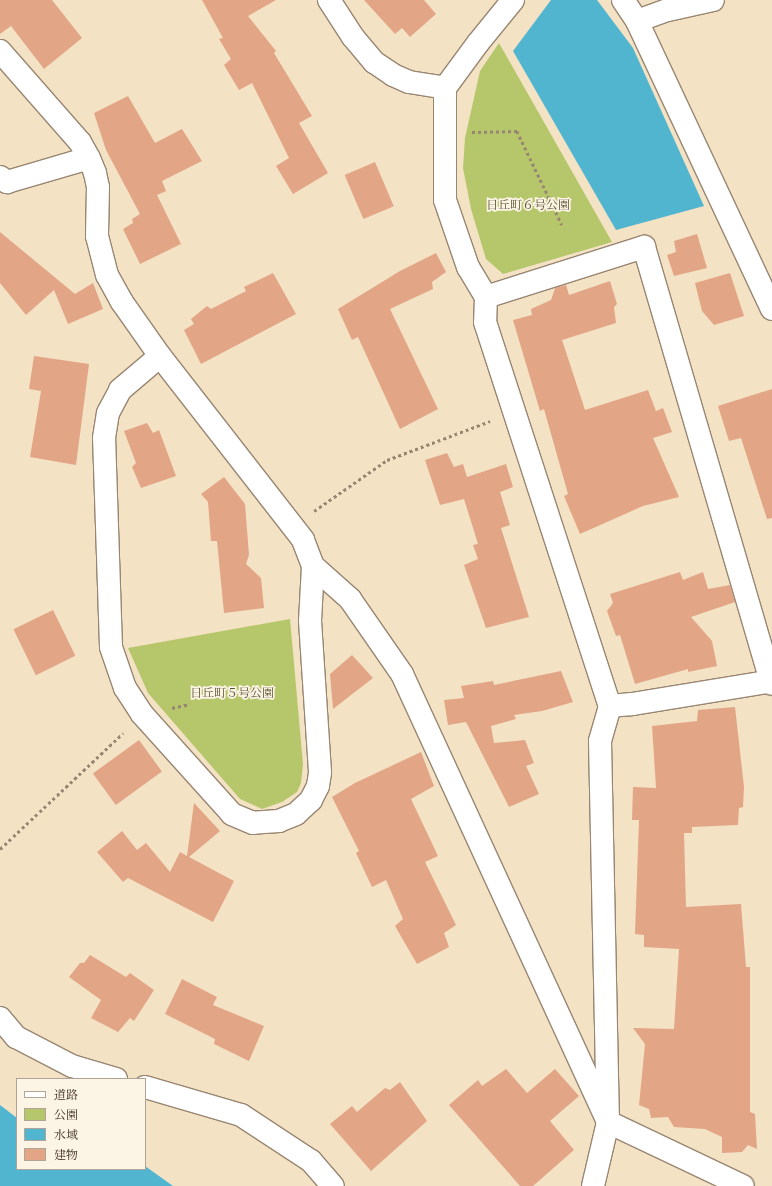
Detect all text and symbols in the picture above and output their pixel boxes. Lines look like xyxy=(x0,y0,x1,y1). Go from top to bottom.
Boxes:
park label: 日丘町６号公園 xyxy=(486,199,570,213)
park label: 日丘町５号公園 xyxy=(190,687,274,701)
legend xyxy=(16,1078,146,1170)
text: 道路 xyxy=(54,1088,78,1103)
text: 公園 xyxy=(54,1108,78,1123)
text: 水域 xyxy=(54,1128,78,1143)
text: 建物 xyxy=(54,1148,78,1163)

